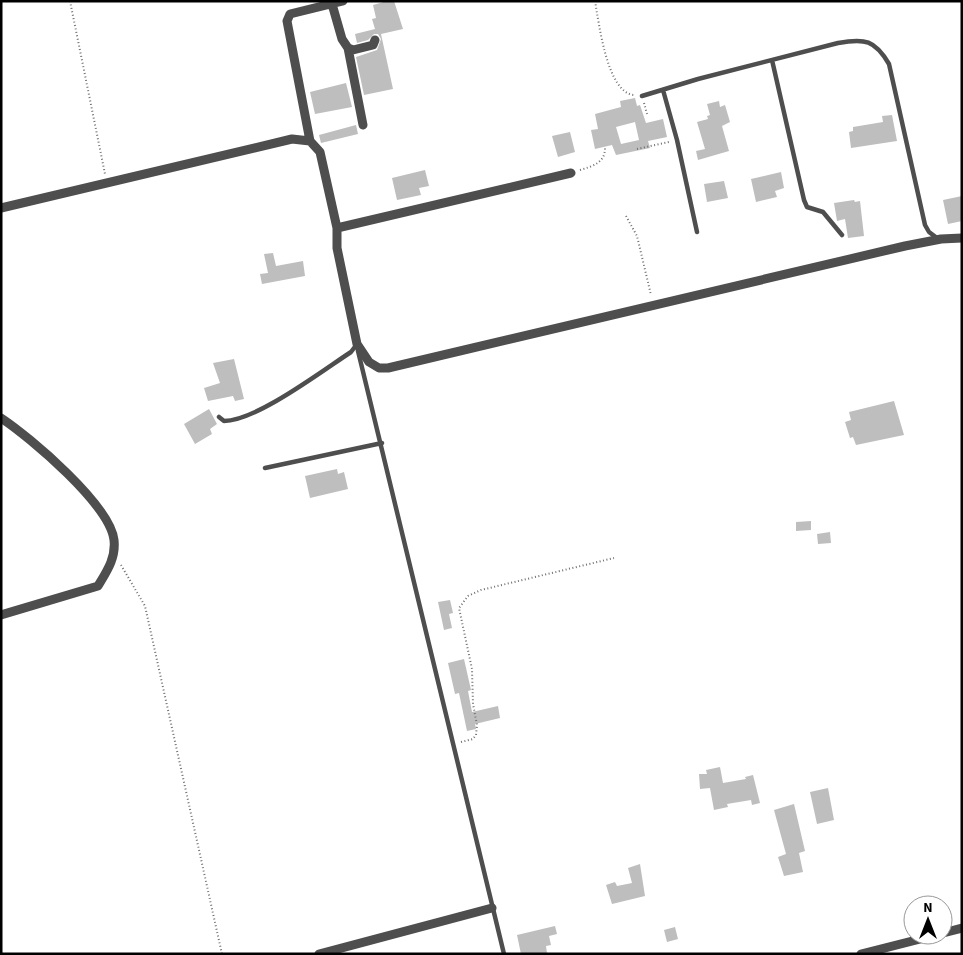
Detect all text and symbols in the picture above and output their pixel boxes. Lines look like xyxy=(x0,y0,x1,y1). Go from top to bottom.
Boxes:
north arrow xyxy=(903,895,953,945)
text: N xyxy=(923,898,933,918)

